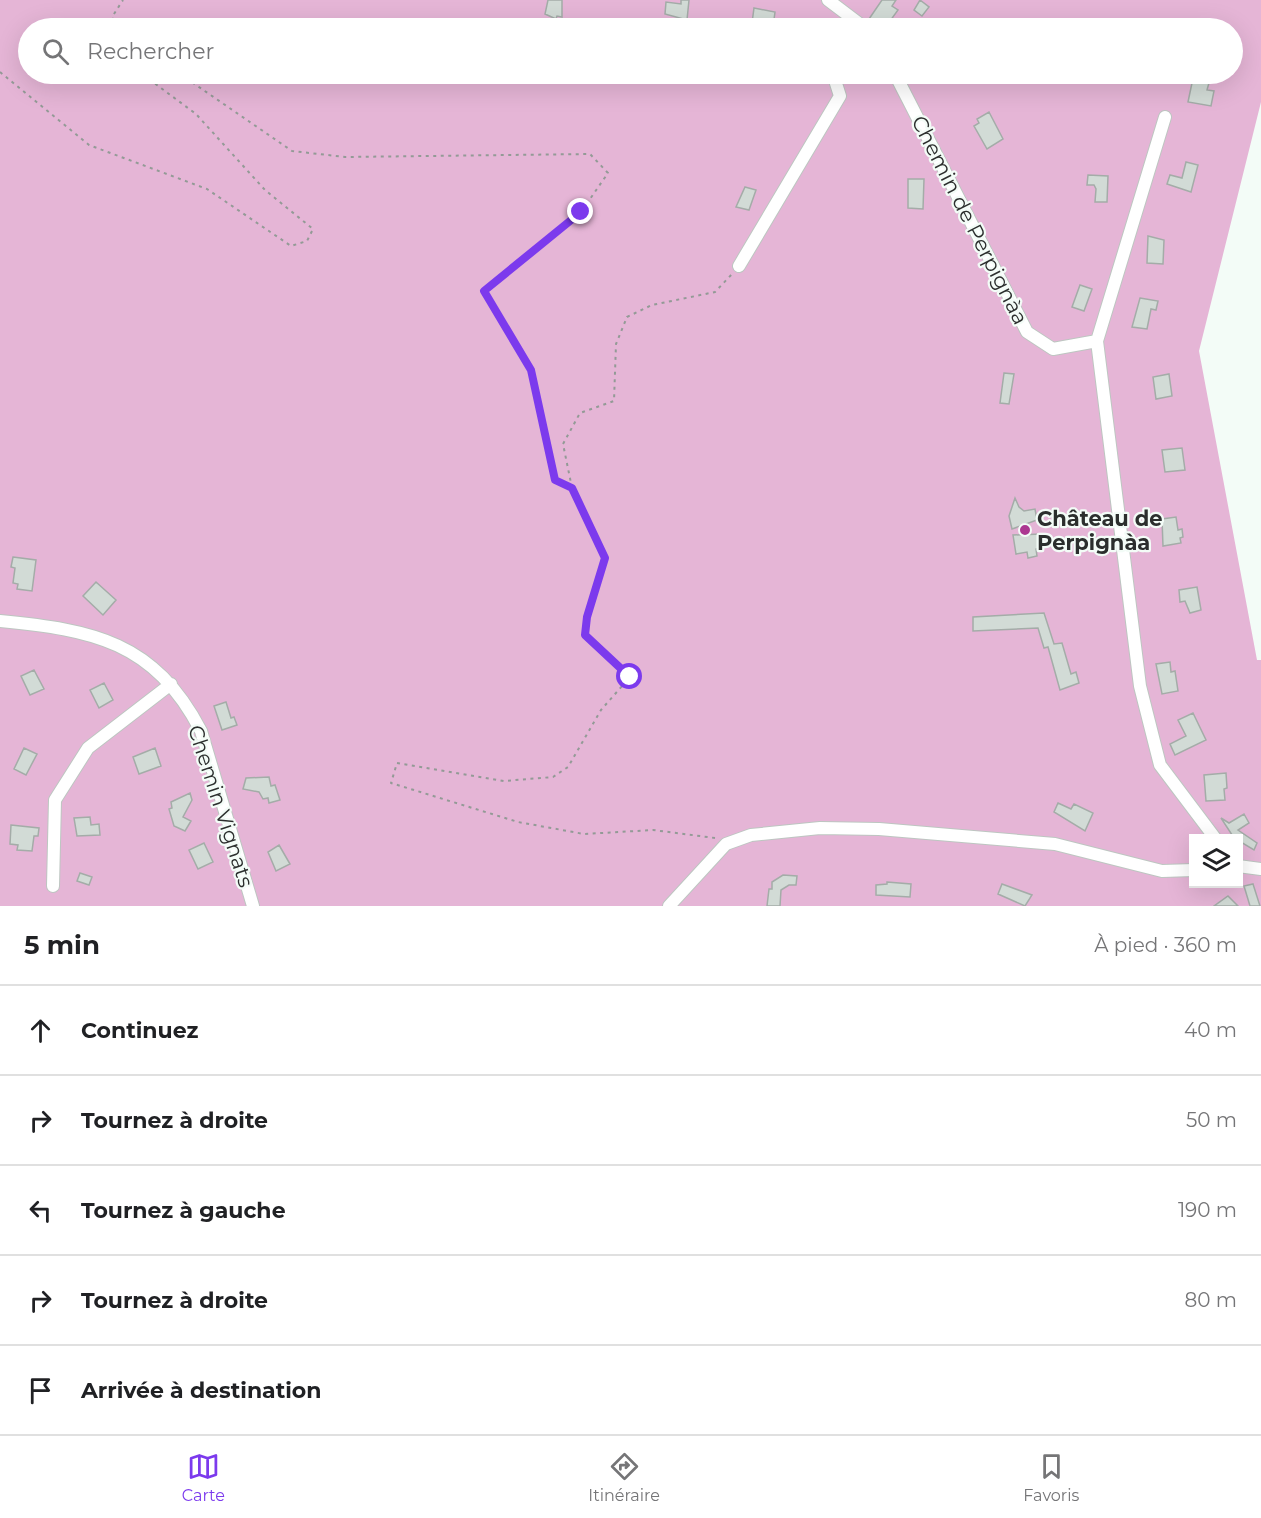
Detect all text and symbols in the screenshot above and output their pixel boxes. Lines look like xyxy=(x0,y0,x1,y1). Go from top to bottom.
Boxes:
search box xyxy=(18,18,1243,84)
icon: search xyxy=(39,35,72,68)
text: Rechercher xyxy=(87,38,214,65)
street label: Chemin de Perpignàa xyxy=(906,111,1034,329)
route end xyxy=(567,198,593,224)
place label: Château de Perpignàa xyxy=(1037,506,1163,555)
marker: Château de Perpignàa xyxy=(1018,523,1032,537)
route start xyxy=(616,663,642,689)
street label: Chemin Vignats xyxy=(183,722,259,890)
map controls xyxy=(1189,834,1243,888)
button: layers xyxy=(1189,834,1243,888)
text: 5 min xyxy=(24,929,100,961)
text: À pied · 360 m xyxy=(1094,933,1237,957)
icon: ahead xyxy=(24,1014,57,1047)
text: Continuez xyxy=(81,1017,198,1044)
text: 40 m xyxy=(1184,1018,1237,1042)
icon: right xyxy=(24,1104,57,1137)
text: Tournez à droite xyxy=(81,1107,268,1134)
text: 50 m xyxy=(1186,1108,1237,1132)
icon: left xyxy=(24,1194,57,1227)
text: Tournez à gauche xyxy=(81,1197,286,1224)
text: 190 m xyxy=(1178,1198,1237,1222)
icon: right xyxy=(24,1284,57,1317)
text: Tournez à droite xyxy=(81,1287,268,1314)
text: 80 m xyxy=(1185,1288,1237,1312)
icon: arrive xyxy=(24,1374,57,1407)
text: Arrivée à destination xyxy=(81,1377,321,1404)
tab: Carte xyxy=(182,1450,225,1505)
tab: Itinéraire xyxy=(588,1450,660,1505)
tab: Favoris xyxy=(1023,1450,1079,1505)

